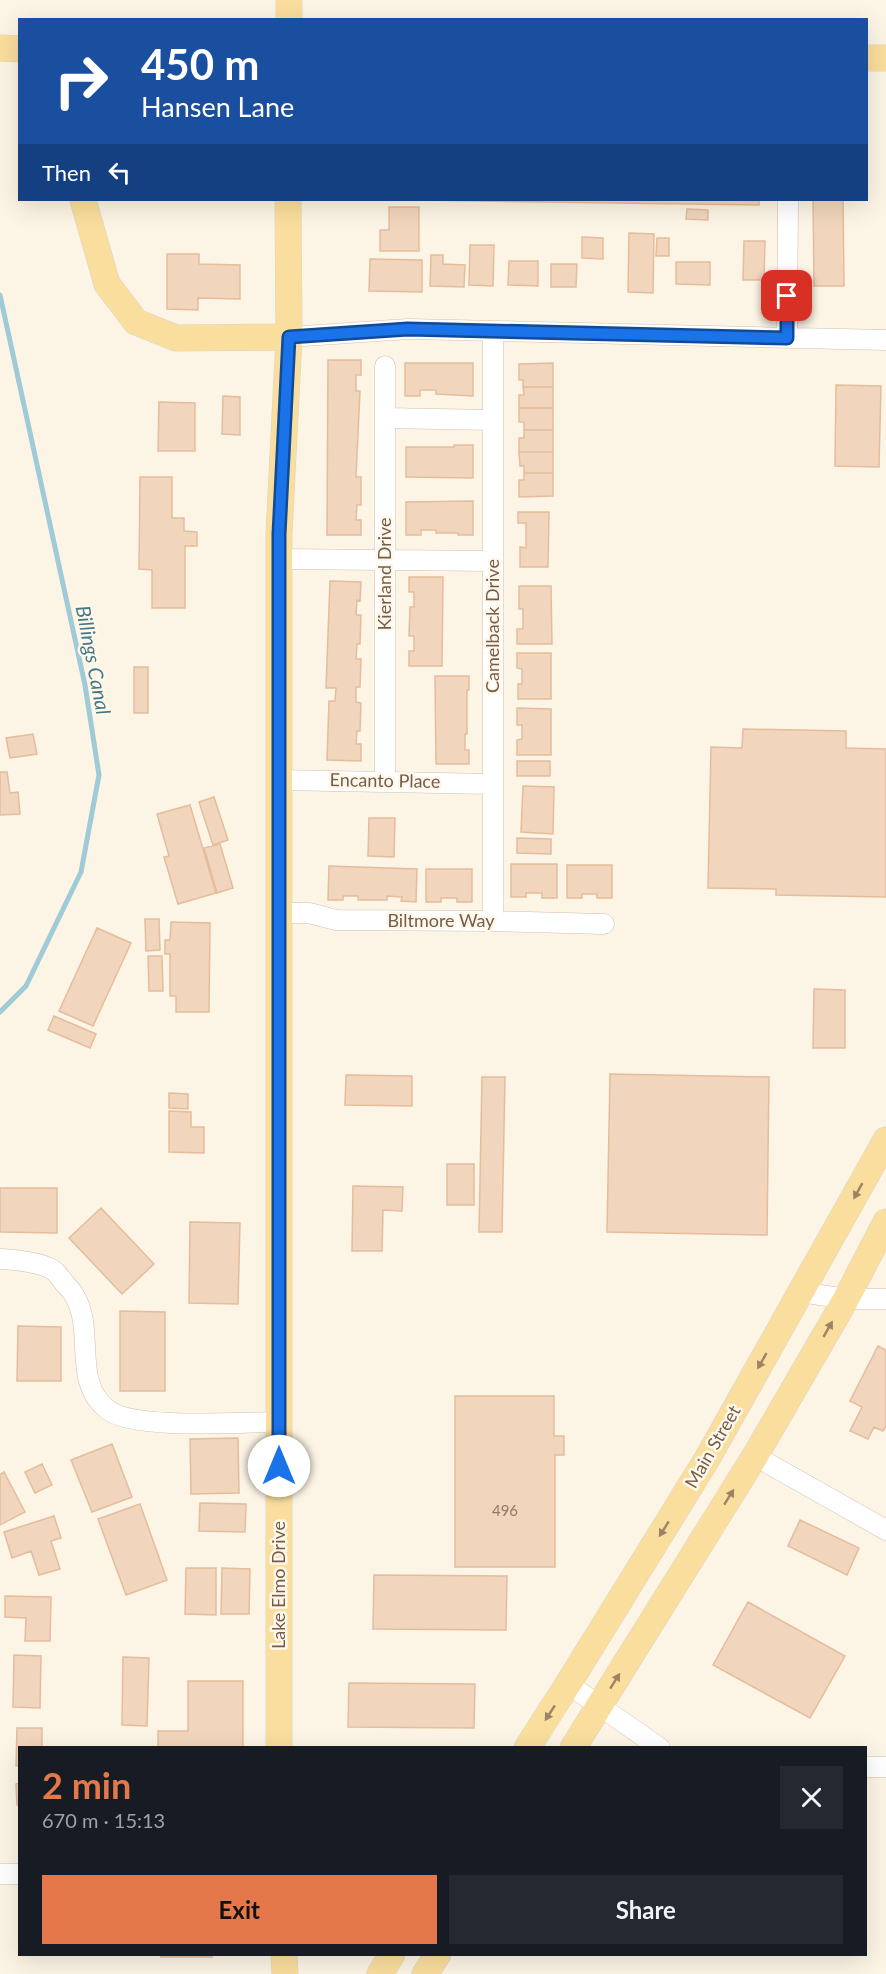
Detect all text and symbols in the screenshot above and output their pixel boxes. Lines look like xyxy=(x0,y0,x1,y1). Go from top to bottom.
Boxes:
text: 450 m xyxy=(141,39,259,89)
icon: right xyxy=(42,42,120,120)
text: Hansen Lane xyxy=(141,90,294,123)
icon: left xyxy=(103,156,136,189)
text: Then xyxy=(42,159,91,186)
pin xyxy=(761,270,812,321)
icon: arrive xyxy=(770,279,803,312)
street label: Kierland Drive xyxy=(373,517,395,631)
street label: Camelback Drive xyxy=(481,559,503,693)
water label: Billings Canal xyxy=(72,603,116,717)
street label: Encanto Place xyxy=(329,768,441,792)
street label: Biltmore Way xyxy=(387,909,495,931)
one-way arrow xyxy=(853,1183,863,1200)
one-way arrow xyxy=(823,1321,834,1337)
one-way arrow xyxy=(757,1353,768,1369)
street label: Main Street xyxy=(680,1401,745,1492)
position arrow xyxy=(247,1434,311,1498)
one-way arrow xyxy=(724,1489,735,1505)
house number: 496 xyxy=(492,1501,518,1519)
street label: Lake Elmo Drive xyxy=(267,1521,289,1649)
one-way arrow xyxy=(658,1521,669,1537)
one-way arrow xyxy=(610,1672,621,1689)
one-way arrow xyxy=(544,1704,556,1720)
text: 2 min xyxy=(42,1763,131,1807)
button: close xyxy=(780,1766,843,1829)
text: 670 m · 15:13 xyxy=(42,1808,165,1832)
button: Exit xyxy=(42,1875,437,1944)
button: Share xyxy=(449,1875,843,1944)

